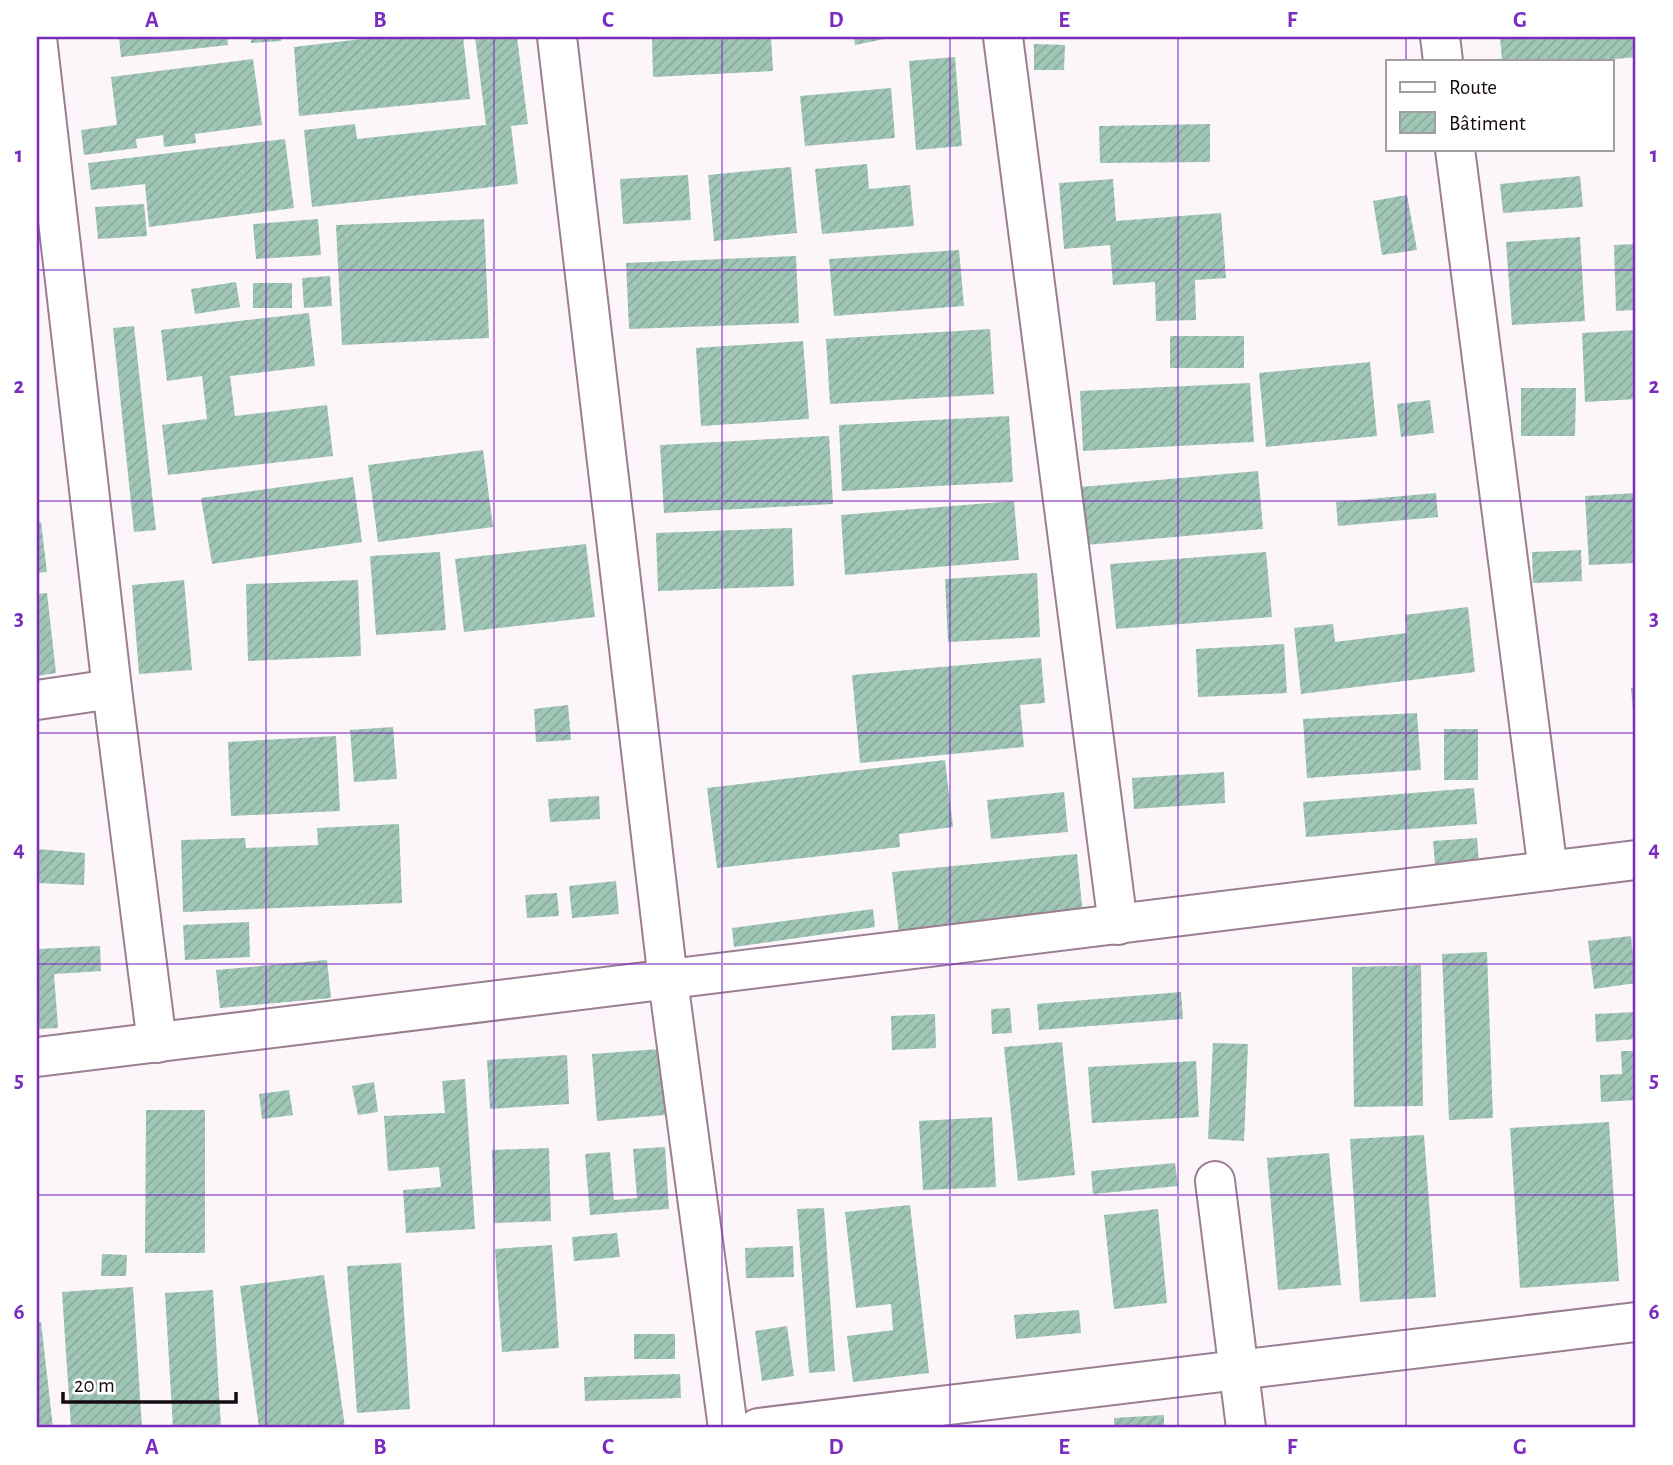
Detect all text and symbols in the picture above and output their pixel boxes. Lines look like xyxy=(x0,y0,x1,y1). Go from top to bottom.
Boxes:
text: A xyxy=(145,9,159,32)
text: B xyxy=(373,9,387,32)
text: C xyxy=(602,9,614,32)
text: D xyxy=(828,9,844,32)
text: E xyxy=(1058,9,1070,32)
text: F xyxy=(1287,9,1298,32)
text: G xyxy=(1513,9,1527,32)
legend xyxy=(1386,60,1614,150)
text: Route xyxy=(1449,77,1497,98)
text: Bâtiment xyxy=(1449,113,1526,134)
text: 1 xyxy=(15,144,23,167)
text: 1 xyxy=(1650,144,1658,167)
text: 2 xyxy=(14,375,25,398)
text: 2 xyxy=(1649,375,1660,398)
text: 3 xyxy=(14,607,24,630)
text: 3 xyxy=(1649,607,1659,630)
text: 4 xyxy=(13,838,25,861)
text: 4 xyxy=(1648,838,1660,861)
text: 5 xyxy=(14,1069,24,1092)
text: 5 xyxy=(1649,1069,1659,1092)
text: 6 xyxy=(13,1301,25,1324)
text: 6 xyxy=(1648,1301,1660,1324)
scale bar xyxy=(63,1360,236,1404)
text: 20 m xyxy=(74,1375,115,1396)
text: A xyxy=(145,1436,159,1459)
text: B xyxy=(373,1436,387,1459)
text: C xyxy=(602,1436,614,1459)
text: D xyxy=(828,1436,844,1459)
text: E xyxy=(1058,1436,1070,1459)
text: F xyxy=(1287,1436,1298,1459)
text: G xyxy=(1513,1436,1527,1459)

